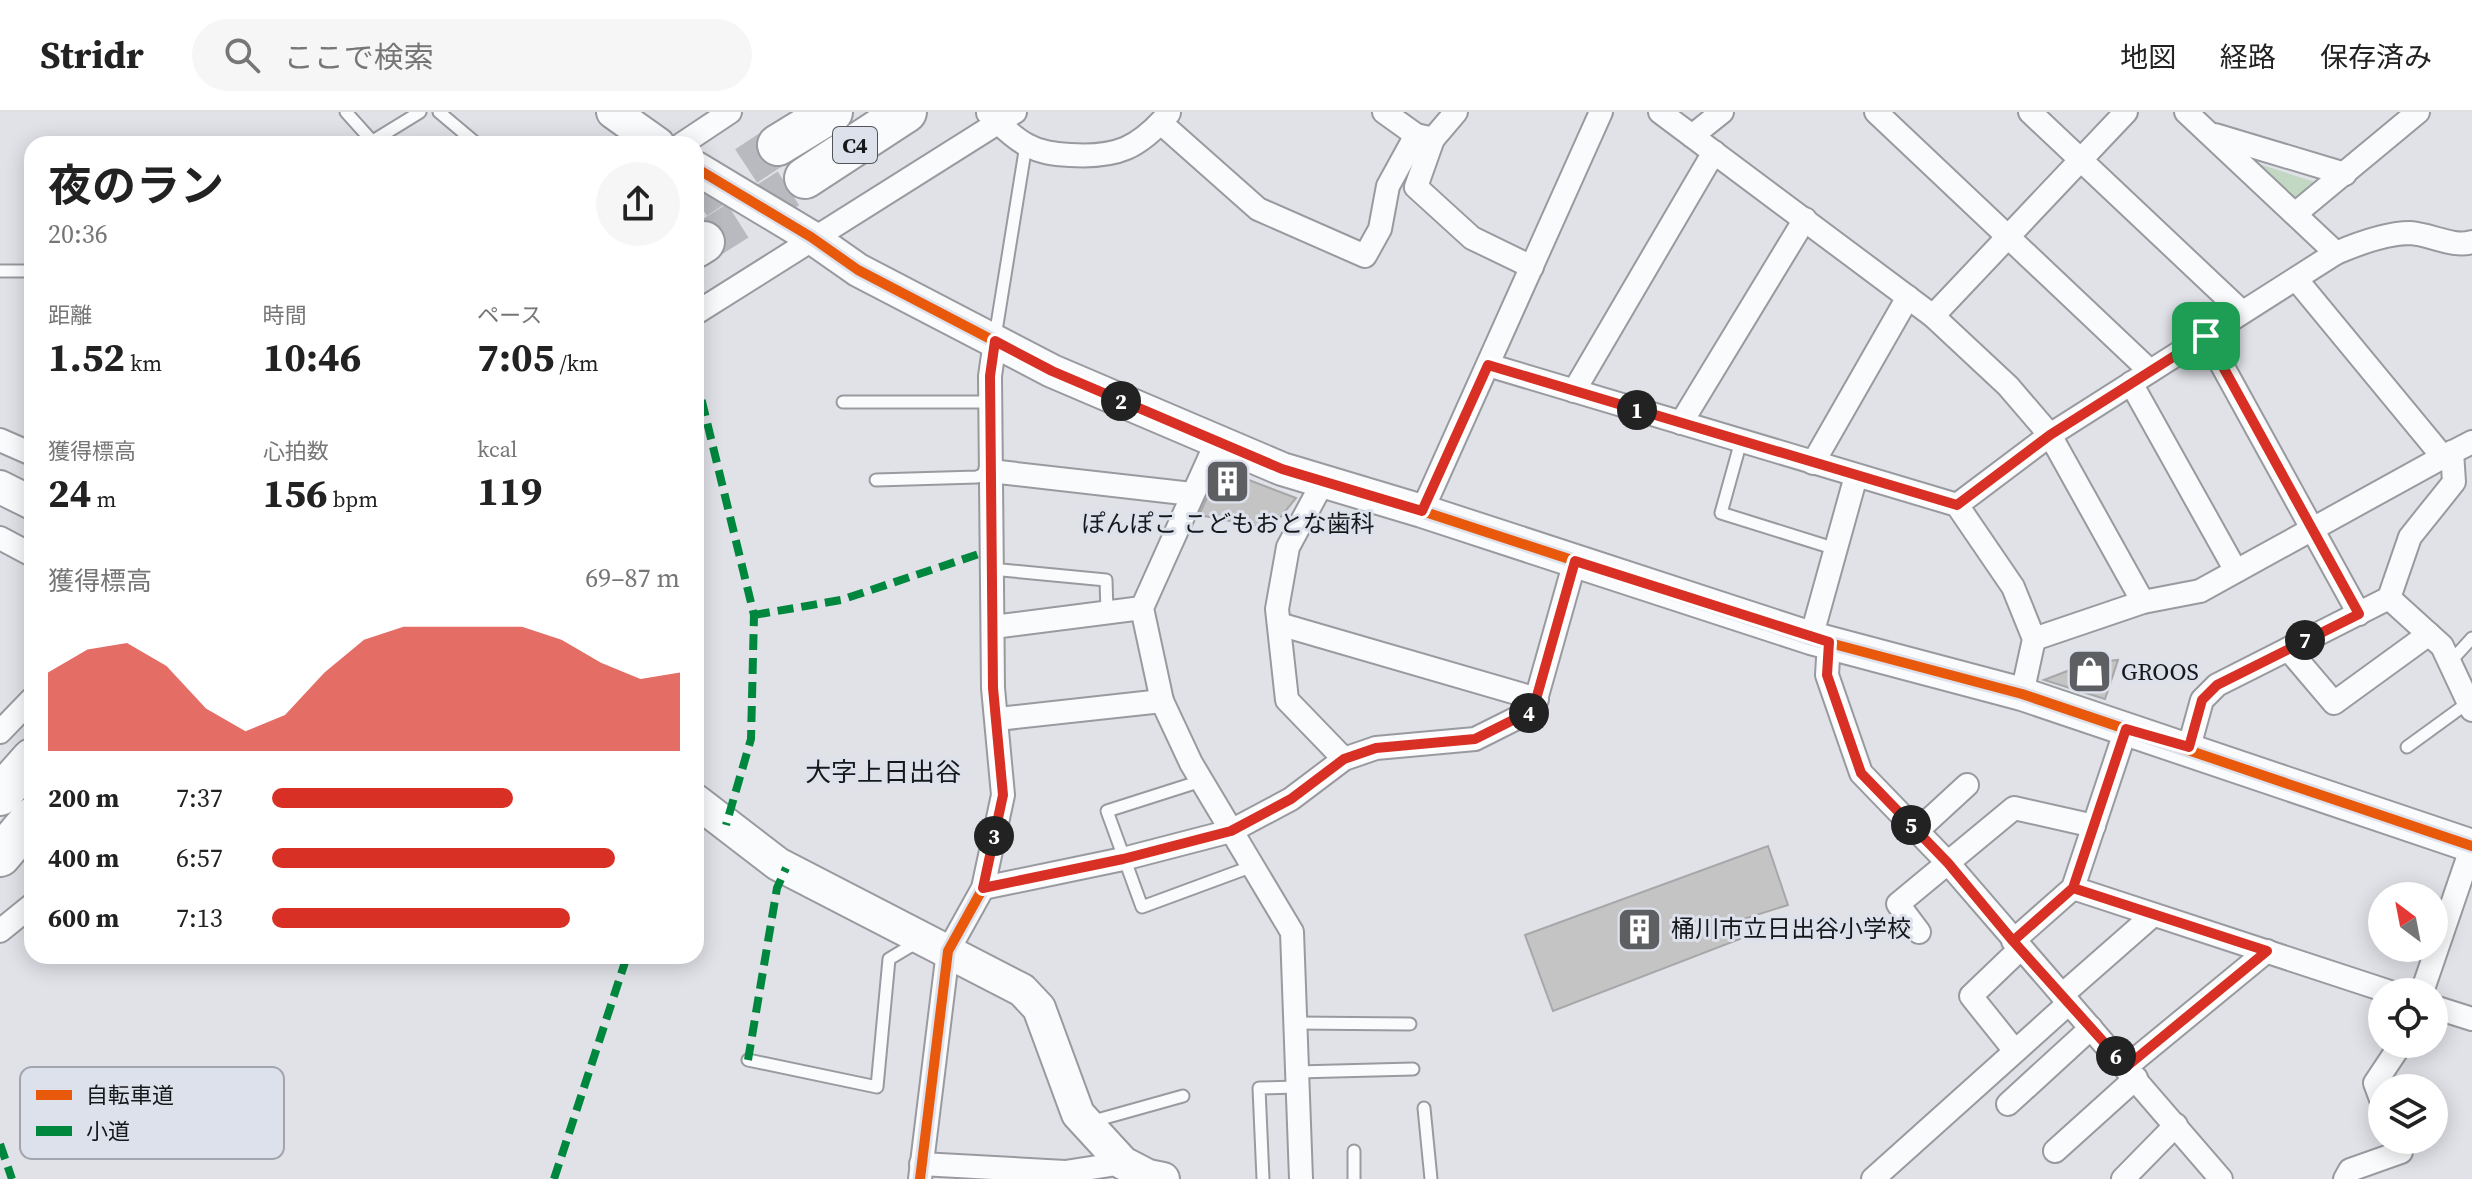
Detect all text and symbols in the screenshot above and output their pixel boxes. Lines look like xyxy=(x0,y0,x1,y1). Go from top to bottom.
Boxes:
search box xyxy=(192,19,752,91)
text: Stridr xyxy=(40,29,144,81)
icon: search xyxy=(220,33,264,77)
text: ここで検索 xyxy=(284,37,434,78)
text: 地図 xyxy=(2120,38,2176,76)
text: 経路 xyxy=(2220,38,2276,76)
text: 保存済み xyxy=(2320,38,2432,76)
road number: C4 xyxy=(833,127,877,163)
text: 夜のラン xyxy=(48,155,224,216)
button: share xyxy=(596,162,680,246)
text: 20:36 xyxy=(48,216,108,252)
text: 距離 xyxy=(48,300,92,330)
text: 時間 xyxy=(263,300,307,330)
text: ペース xyxy=(477,300,542,330)
pin xyxy=(2172,302,2240,370)
icon: arrive xyxy=(2184,314,2228,358)
text: 1.52 xyxy=(48,330,125,384)
text: 10:46 xyxy=(263,330,361,384)
text: 7:05 xyxy=(477,330,554,384)
text: km xyxy=(125,348,162,378)
text: /km xyxy=(554,348,599,378)
pin: 2 xyxy=(1101,381,1141,421)
text: 2 xyxy=(1115,386,1127,416)
pin: 1 xyxy=(1617,390,1657,430)
text: 1 xyxy=(1631,395,1643,425)
text: kcal xyxy=(477,434,517,464)
text: 獲得標高 xyxy=(48,436,136,466)
text: 心拍数 xyxy=(263,436,329,466)
building icon: ぽんぽこ こどもおとな歯科 xyxy=(1204,458,1252,506)
text: 119 xyxy=(477,464,542,518)
text: 24 xyxy=(48,466,91,520)
text: 156 xyxy=(263,466,328,520)
text: m xyxy=(91,484,116,514)
text: bpm xyxy=(328,484,378,514)
place label: ぽんぽこ こどもおとな歯科 xyxy=(1082,507,1374,540)
text: 69–87 m xyxy=(585,560,680,596)
text: 獲得標高 xyxy=(48,563,152,599)
pin: 7 xyxy=(2285,620,2325,660)
text: 7 xyxy=(2299,625,2311,655)
shop icon: GROOS xyxy=(2066,648,2114,696)
place label: GROOS xyxy=(2121,655,2199,688)
pin: 4 xyxy=(1509,693,1549,733)
text: 4 xyxy=(1523,698,1535,728)
district label: 大字上日出谷 xyxy=(805,754,961,790)
text: 200 m xyxy=(48,780,119,816)
text: 7:37 xyxy=(176,780,223,816)
pin: 5 xyxy=(1891,805,1931,845)
text: 5 xyxy=(1905,810,1917,840)
pin: 3 xyxy=(974,816,1014,856)
text: 3 xyxy=(988,821,1000,851)
text: 400 m xyxy=(48,840,119,876)
text: 6:57 xyxy=(176,840,223,876)
north arrow xyxy=(2368,882,2448,962)
map controls xyxy=(2368,882,2448,1154)
text: 600 m xyxy=(48,900,119,936)
text: 7:13 xyxy=(176,900,223,936)
building icon: 桶川市立日出谷小学校 xyxy=(1616,905,1664,953)
place label: 桶川市立日出谷小学校 xyxy=(1671,912,1911,945)
button: locate xyxy=(2368,978,2448,1058)
pin: 6 xyxy=(2096,1036,2136,1076)
text: 6 xyxy=(2110,1041,2122,1071)
legend xyxy=(20,1067,284,1159)
button: layers xyxy=(2368,1074,2448,1154)
text: 自転車道 xyxy=(86,1080,174,1110)
text: 小道 xyxy=(86,1116,130,1146)

